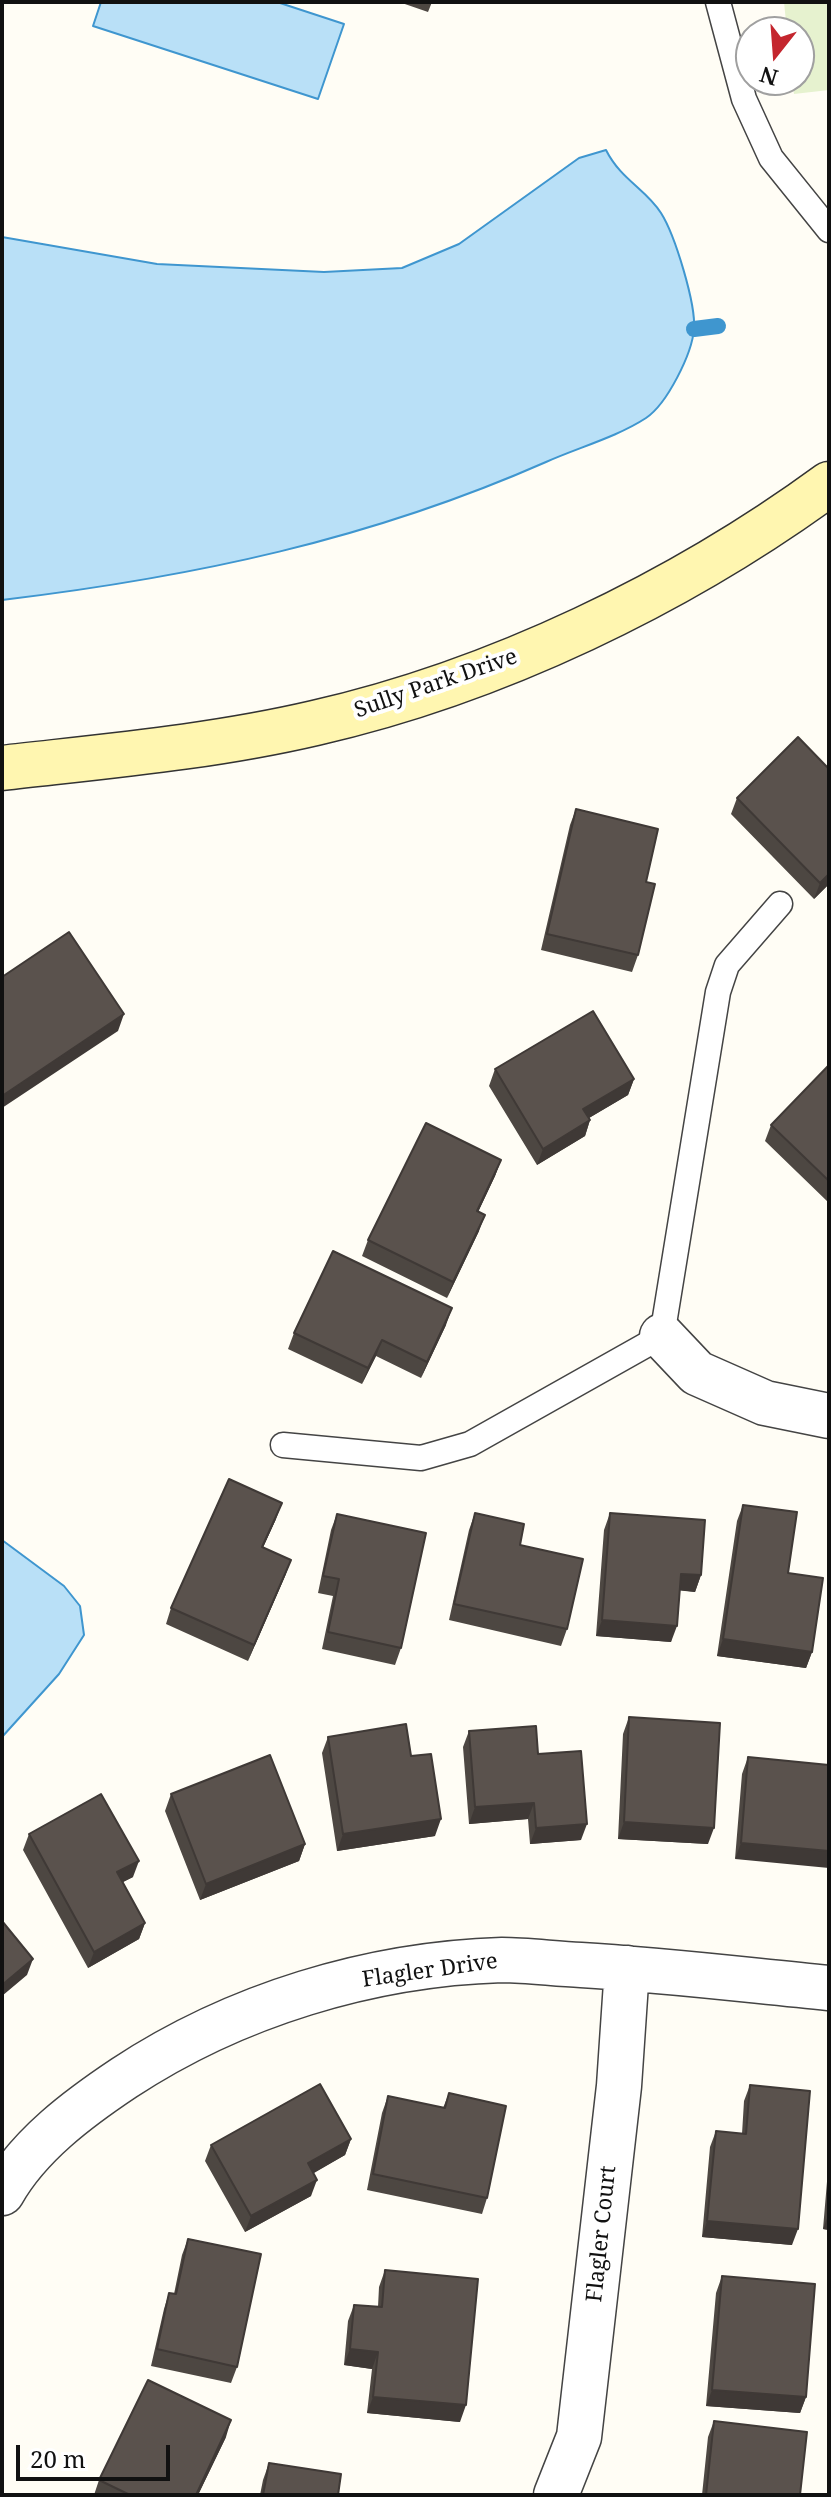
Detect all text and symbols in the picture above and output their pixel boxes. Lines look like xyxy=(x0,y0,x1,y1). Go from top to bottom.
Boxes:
north arrow xyxy=(735,16,815,96)
text: N xyxy=(756,60,781,94)
street label: Sully Park Drive xyxy=(351,644,521,724)
street label: Flagler Drive xyxy=(361,1948,499,1994)
street label: Flagler Court xyxy=(582,2165,622,2303)
scale bar xyxy=(20,2429,174,2479)
text: 20 m xyxy=(30,2442,86,2475)

